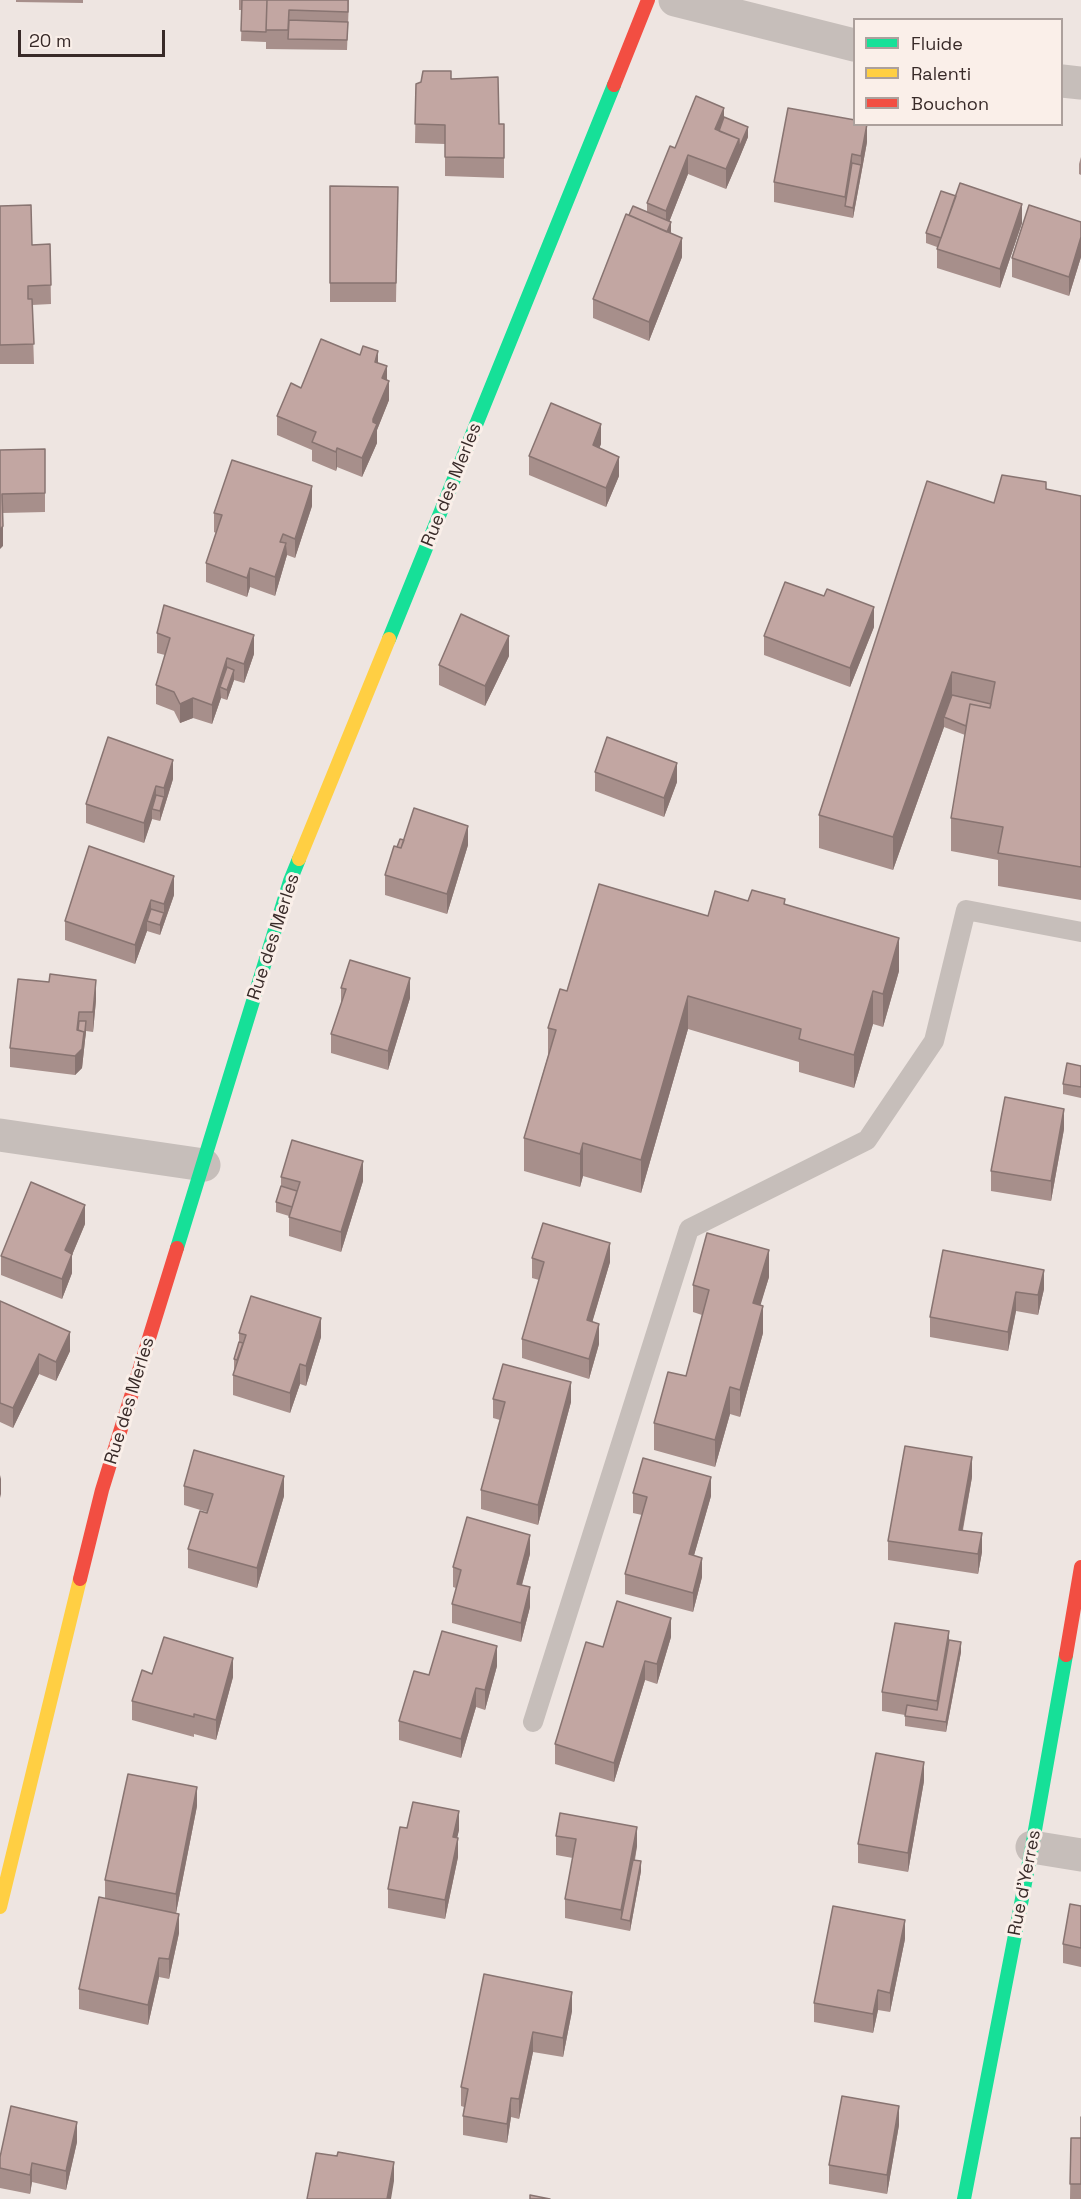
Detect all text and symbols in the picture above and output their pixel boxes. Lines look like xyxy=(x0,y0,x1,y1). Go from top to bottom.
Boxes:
scale bar xyxy=(21,18,168,56)
legend xyxy=(853,18,1063,126)
text: 20 m xyxy=(29,29,72,52)
text: Fluide xyxy=(911,32,963,55)
text: Ralenti xyxy=(911,62,971,85)
text: Bouchon xyxy=(911,92,989,115)
street label: Rue des Merles xyxy=(417,420,487,550)
street label: Rue des Merles xyxy=(243,871,305,1003)
street label: Rue des Merles xyxy=(100,1335,160,1467)
street label: Rue d'Yerres xyxy=(1004,1828,1046,1938)

